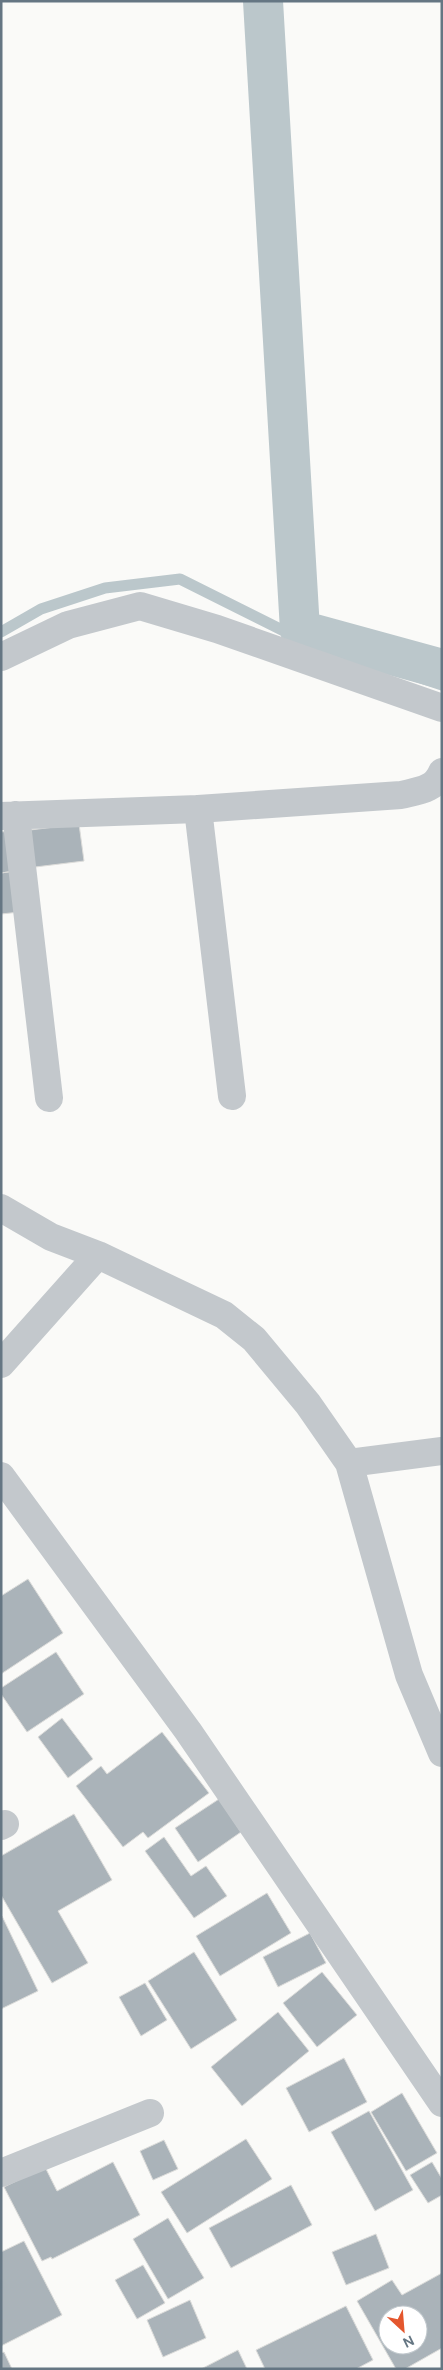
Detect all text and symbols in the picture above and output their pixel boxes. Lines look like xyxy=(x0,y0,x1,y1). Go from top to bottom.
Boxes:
north arrow xyxy=(378,2305,428,2355)
text: N xyxy=(400,2331,417,2352)

